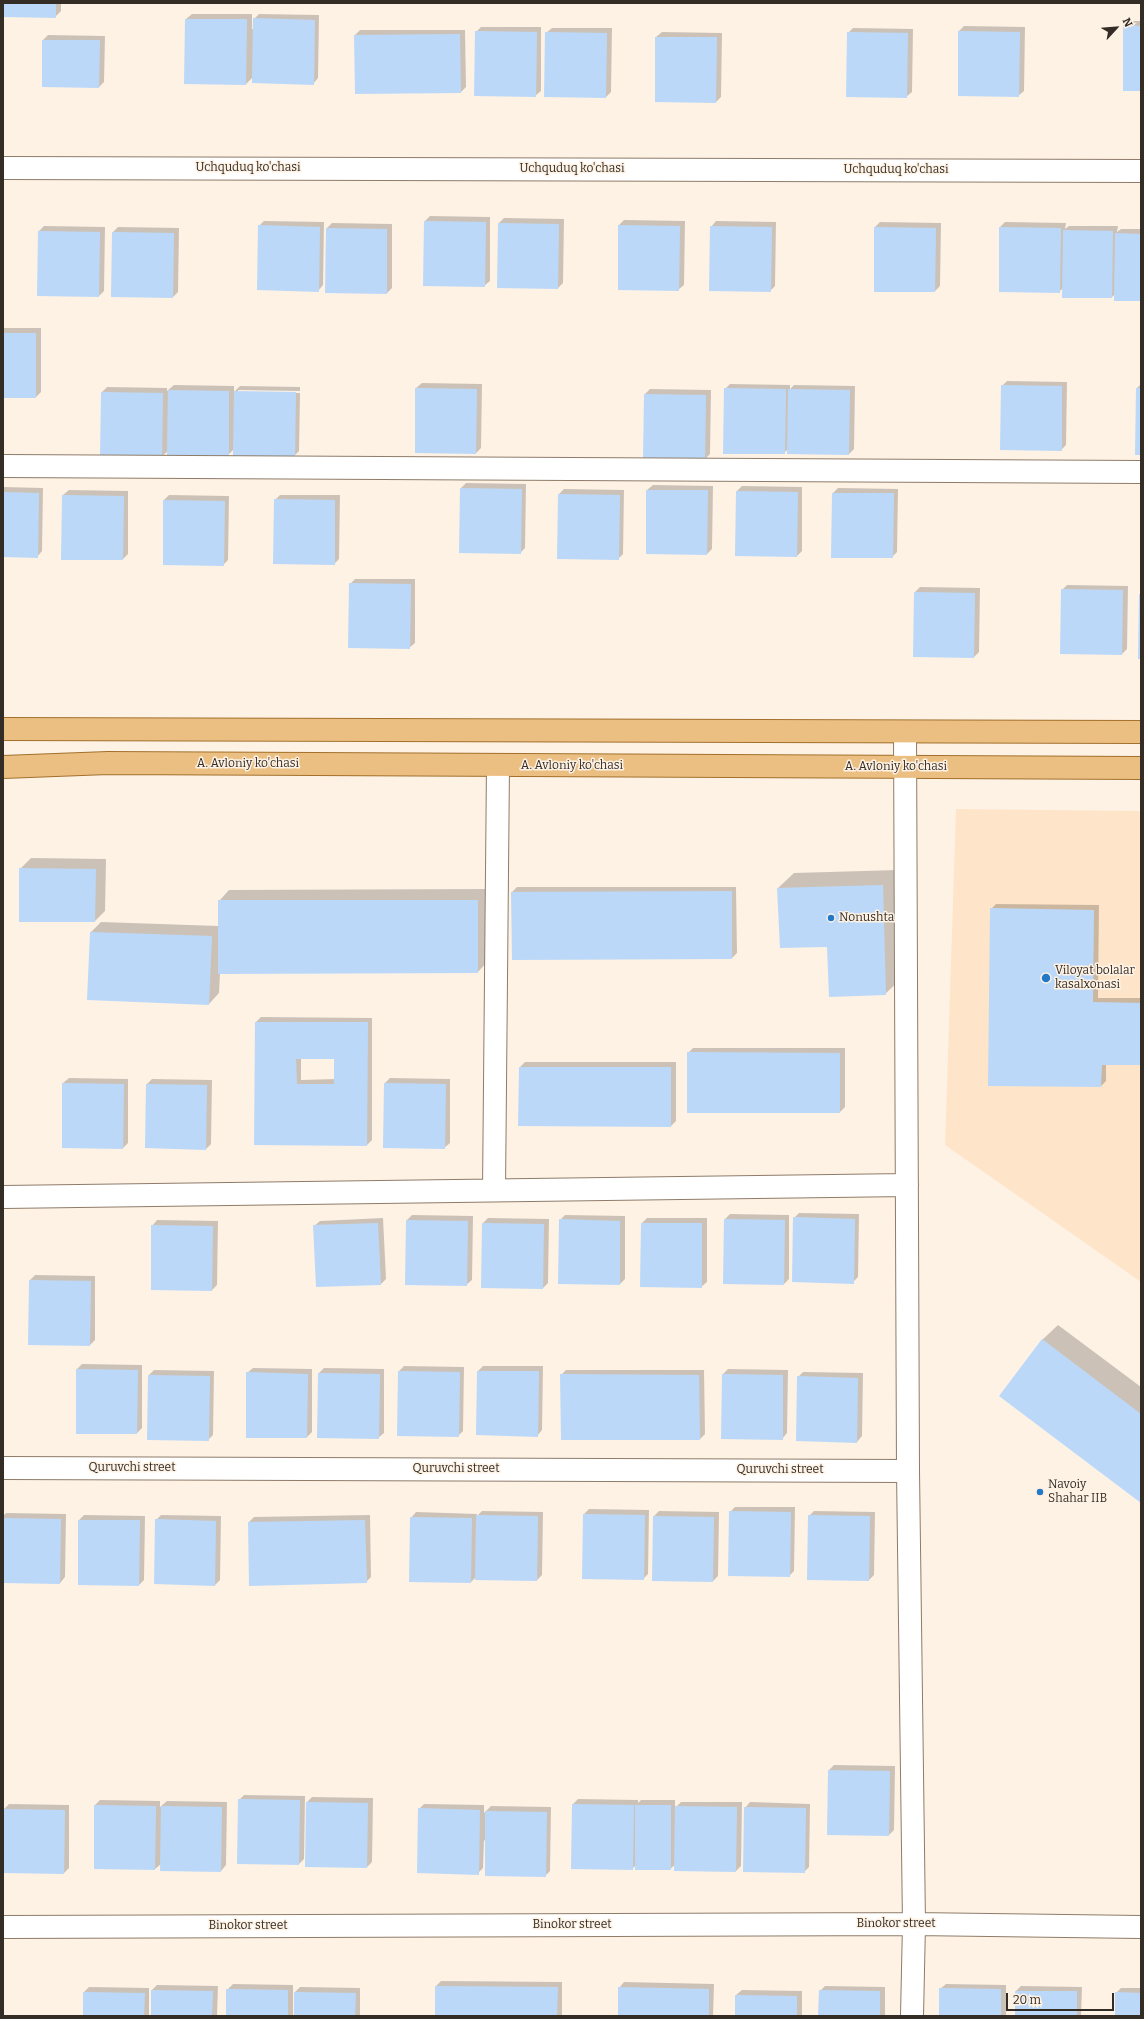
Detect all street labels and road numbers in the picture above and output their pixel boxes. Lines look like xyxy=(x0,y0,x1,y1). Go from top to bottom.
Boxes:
street label: Uchquduq ko'chasi xyxy=(195,161,301,175)
street label: Uchquduq ko'chasi xyxy=(519,162,625,176)
street label: Uchquduq ko'chasi xyxy=(843,163,949,177)
street label: A. Avloniy ko'chasi xyxy=(197,757,299,771)
street label: A. Avloniy ko'chasi xyxy=(521,759,623,773)
street label: A. Avloniy ko'chasi xyxy=(845,760,947,774)
street label: Quruvchi street xyxy=(89,1461,175,1475)
street label: Quruvchi street xyxy=(413,1462,499,1476)
street label: Quruvchi street xyxy=(737,1463,823,1477)
street label: Binokor street xyxy=(856,1917,936,1931)
street label: Binokor street xyxy=(532,1918,612,1932)
street label: Binokor street xyxy=(208,1919,288,1933)

